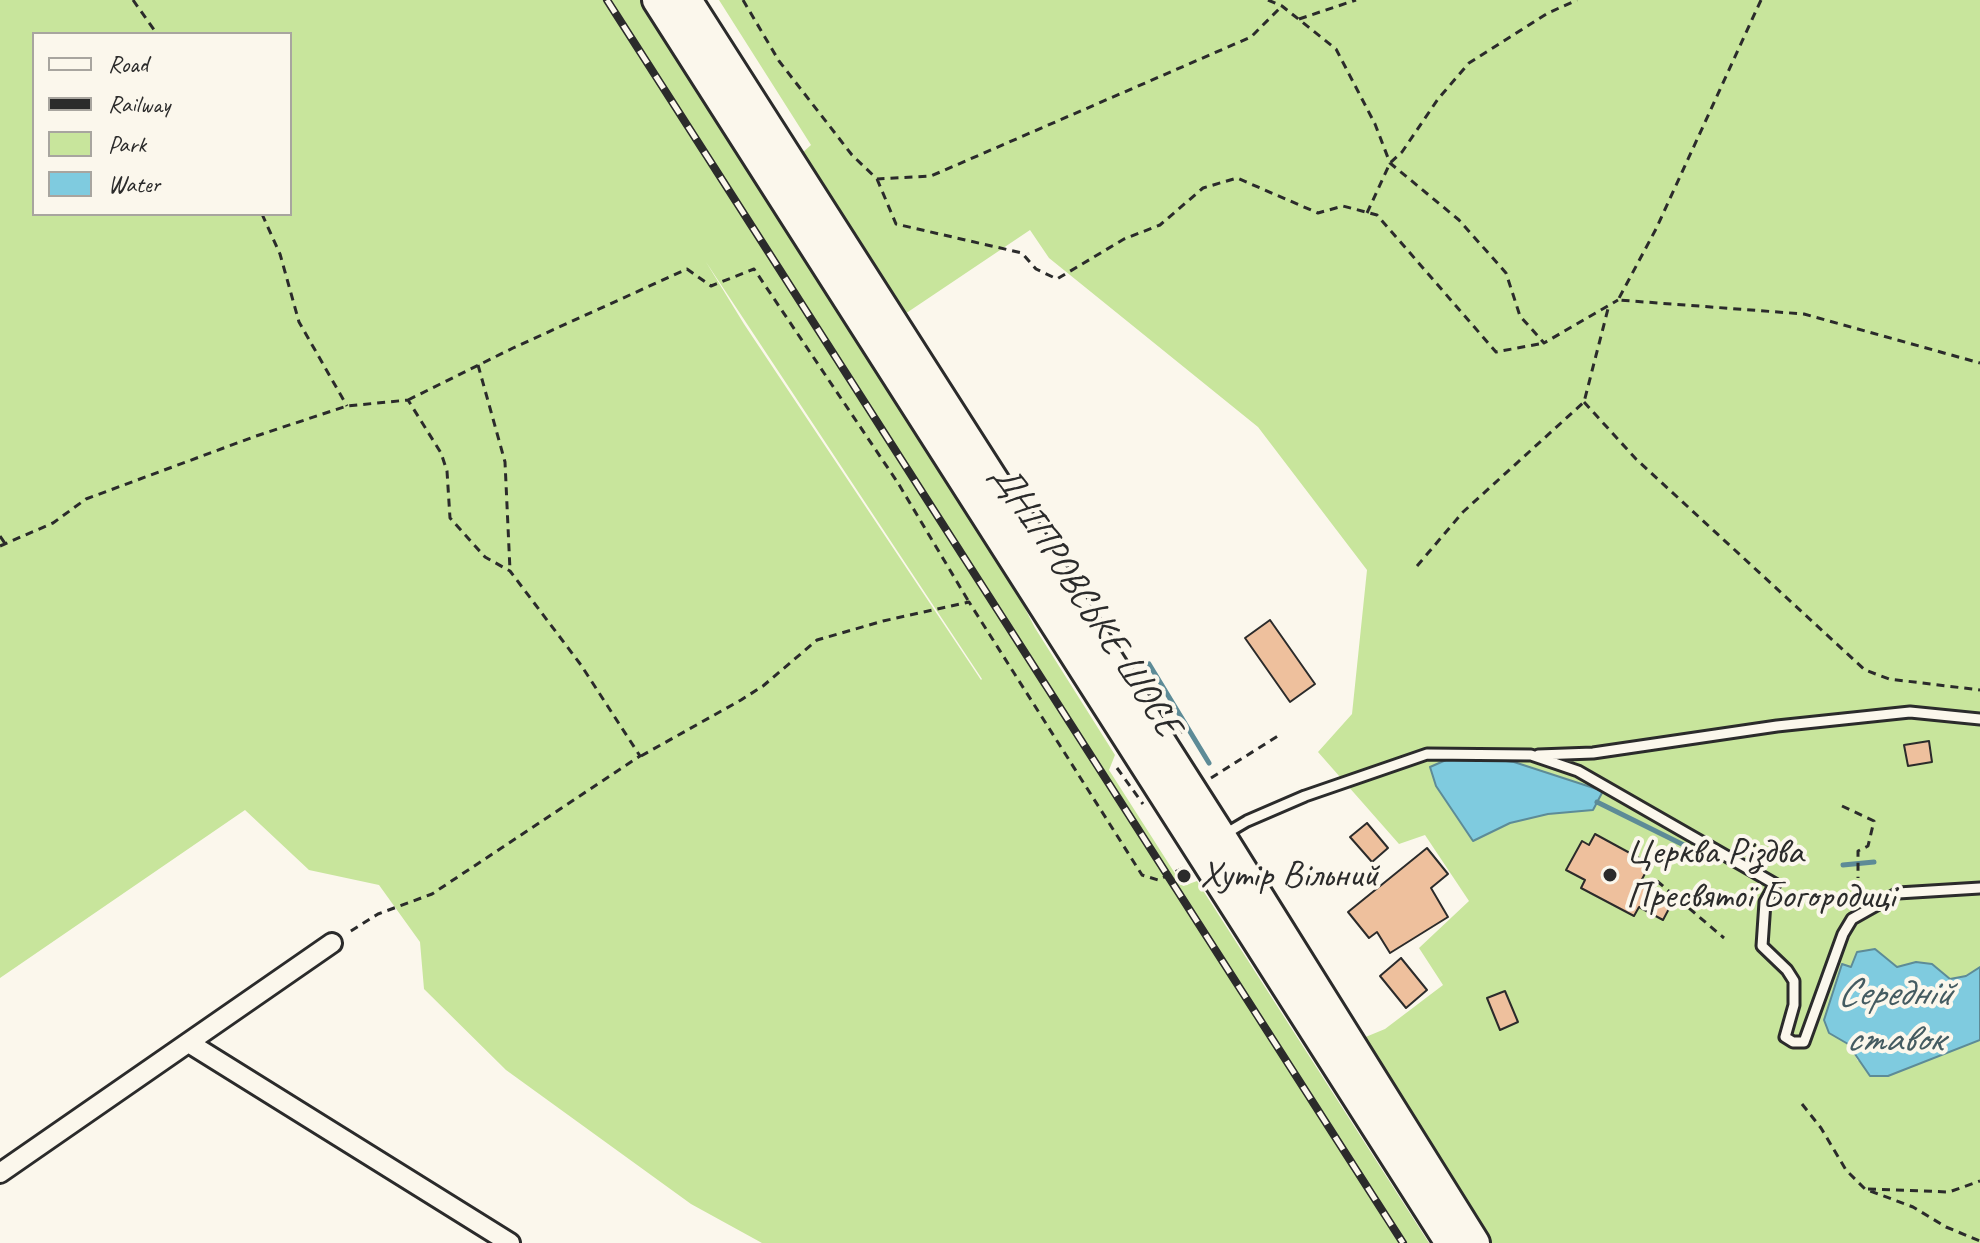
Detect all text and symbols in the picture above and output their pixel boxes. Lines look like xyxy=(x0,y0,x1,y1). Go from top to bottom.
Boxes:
legend xyxy=(32,32,292,216)
text: Road xyxy=(108,49,148,79)
text: Railway xyxy=(108,89,170,119)
text: Park xyxy=(108,129,146,159)
text: Water xyxy=(108,169,160,199)
street label: ДНІПРОВСЬКЕ ШОСЕ xyxy=(980,456,1190,746)
place label: Церква Різдва Пресвятої Богородиці xyxy=(1626,830,1895,920)
place label: Хутір Вільний xyxy=(1200,853,1378,899)
marker: Церква Різдва Пресвятої Богородиці xyxy=(1601,866,1619,884)
marker: Хутір Вільний xyxy=(1175,867,1193,885)
water label: Середній ставок xyxy=(1837,971,1951,1065)

